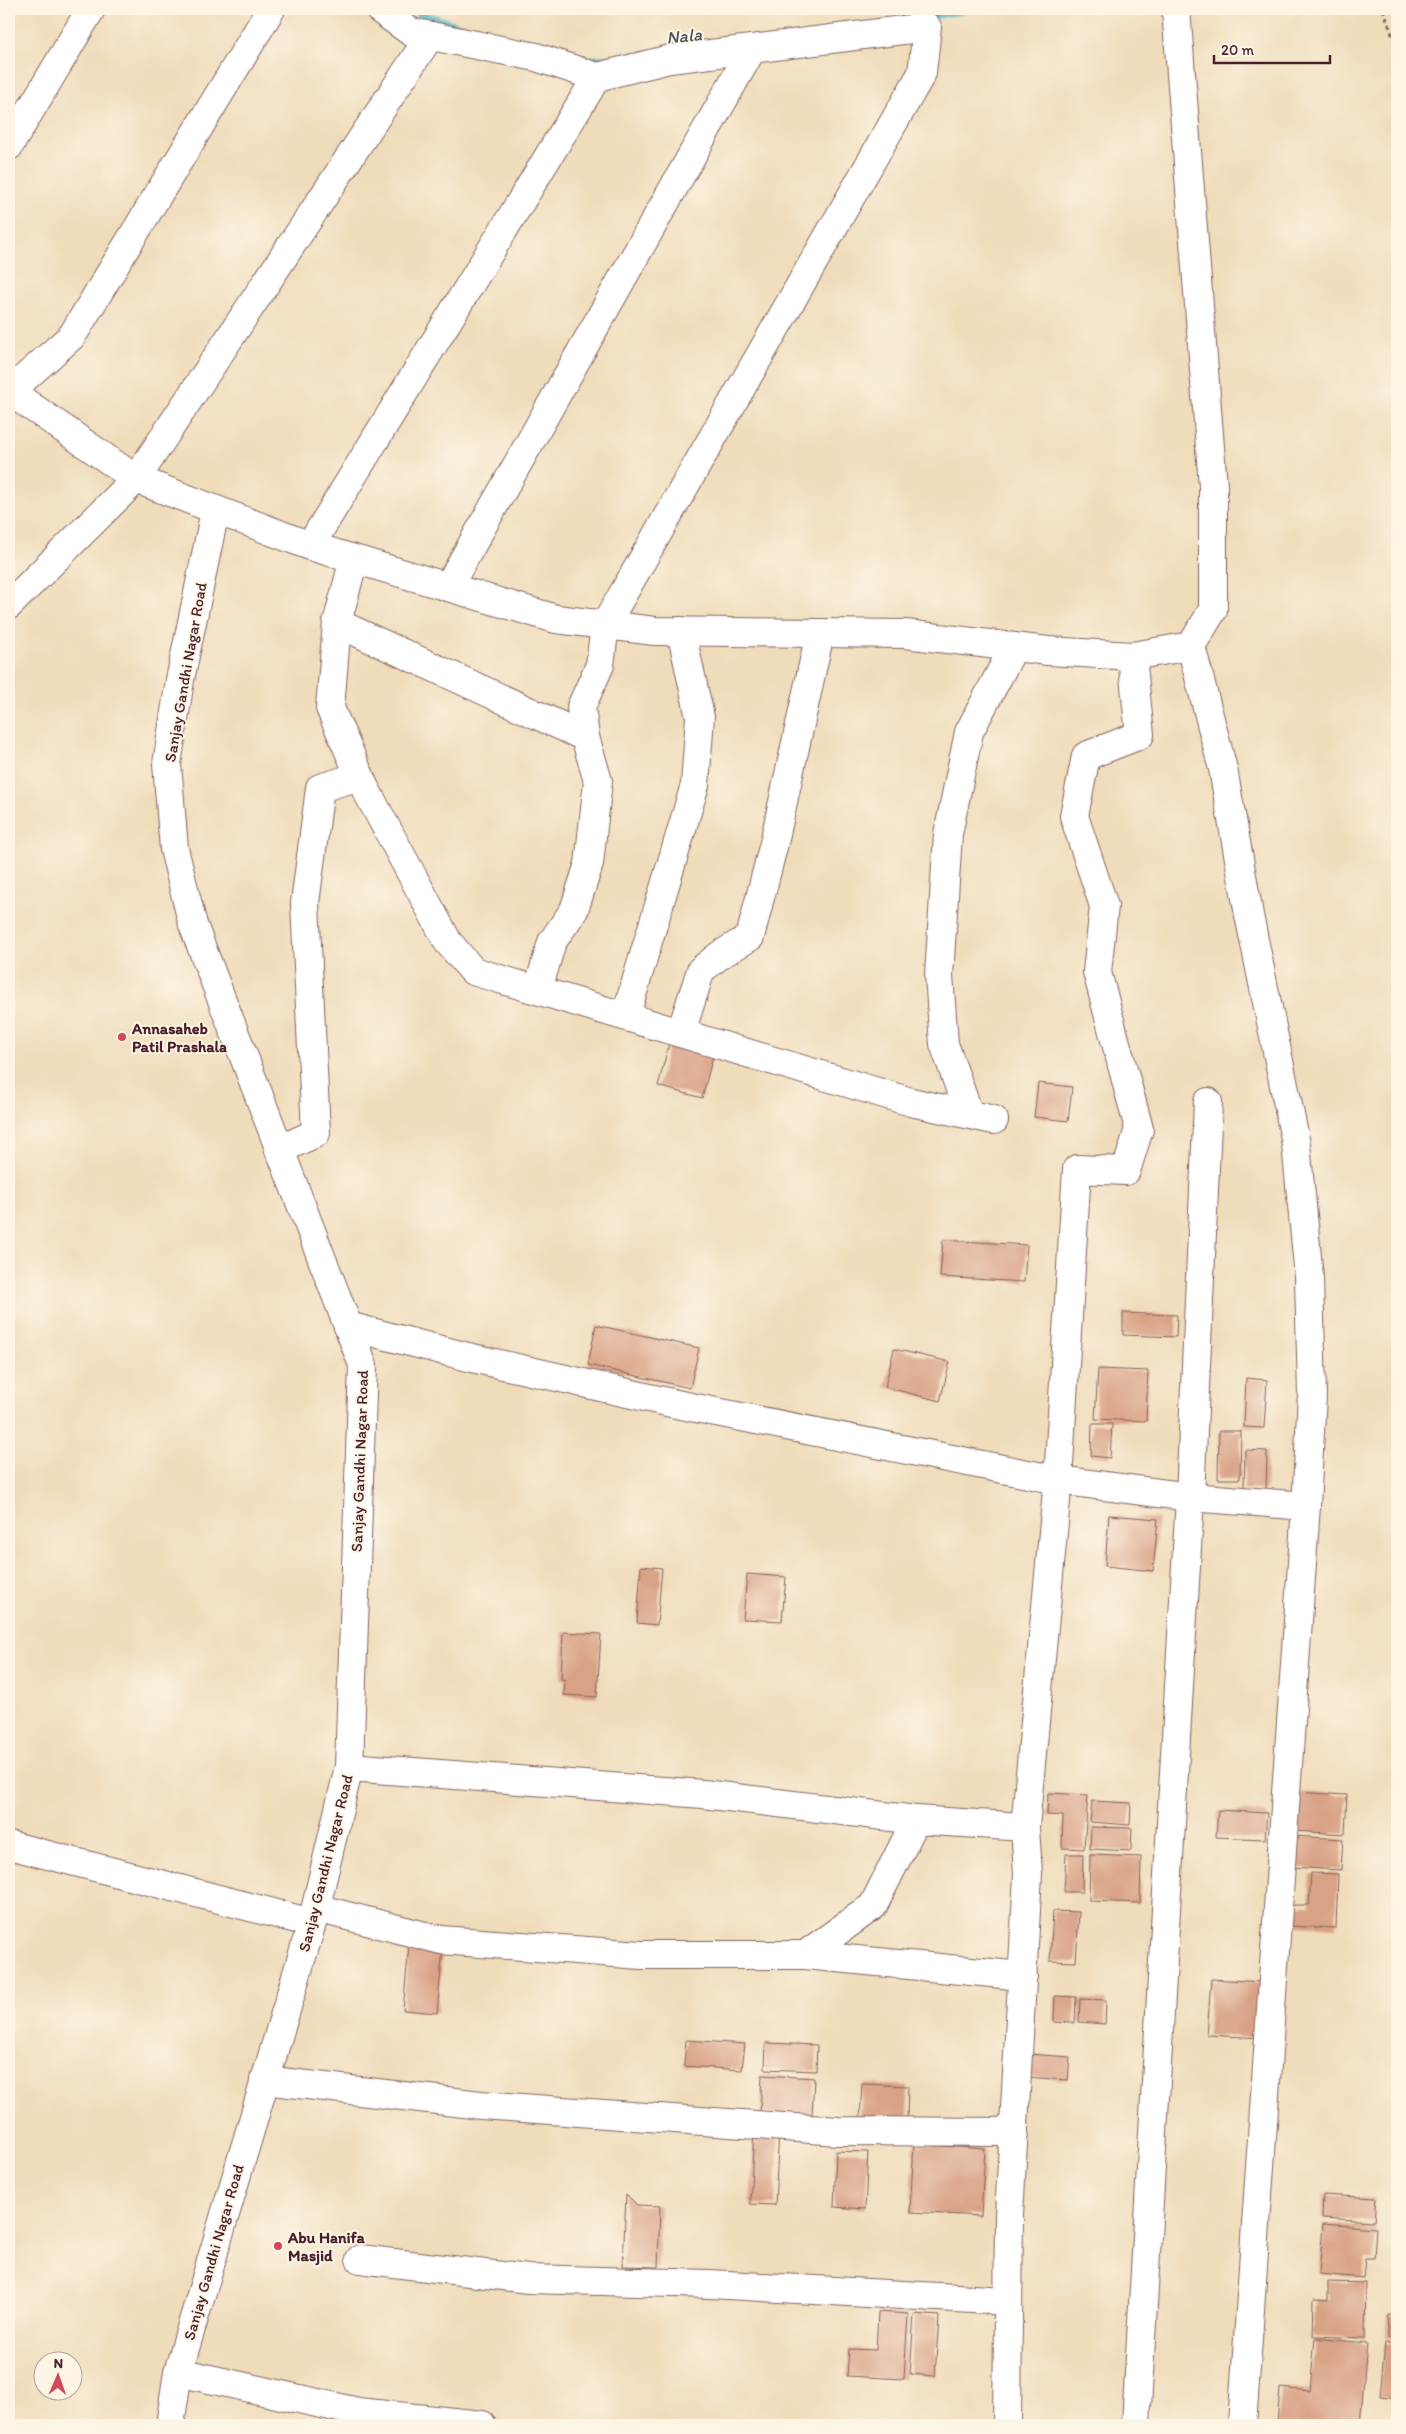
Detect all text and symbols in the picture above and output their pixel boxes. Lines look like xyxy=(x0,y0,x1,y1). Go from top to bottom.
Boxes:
water label: Nala xyxy=(665,23,704,49)
scale bar xyxy=(1214,32,1330,64)
text: 20 m xyxy=(1221,41,1255,59)
street label: Sanjay Gandhi Nagar Road xyxy=(160,581,211,763)
place label: Annasaheb Patil Prashala xyxy=(131,1019,227,1056)
marker: Annasaheb Patil Prashala xyxy=(116,1031,128,1043)
street label: Sanjay Gandhi Nagar Road xyxy=(347,1369,372,1552)
street label: Sanjay Gandhi Nagar Road xyxy=(294,1772,357,1954)
street label: Sanjay Gandhi Nagar Road xyxy=(179,2162,248,2342)
place label: Abu Hanifa Masjid xyxy=(287,2228,366,2266)
marker: Abu Hanifa Masjid xyxy=(272,2240,284,2252)
north arrow xyxy=(32,2352,82,2402)
text: N xyxy=(53,2355,63,2372)

